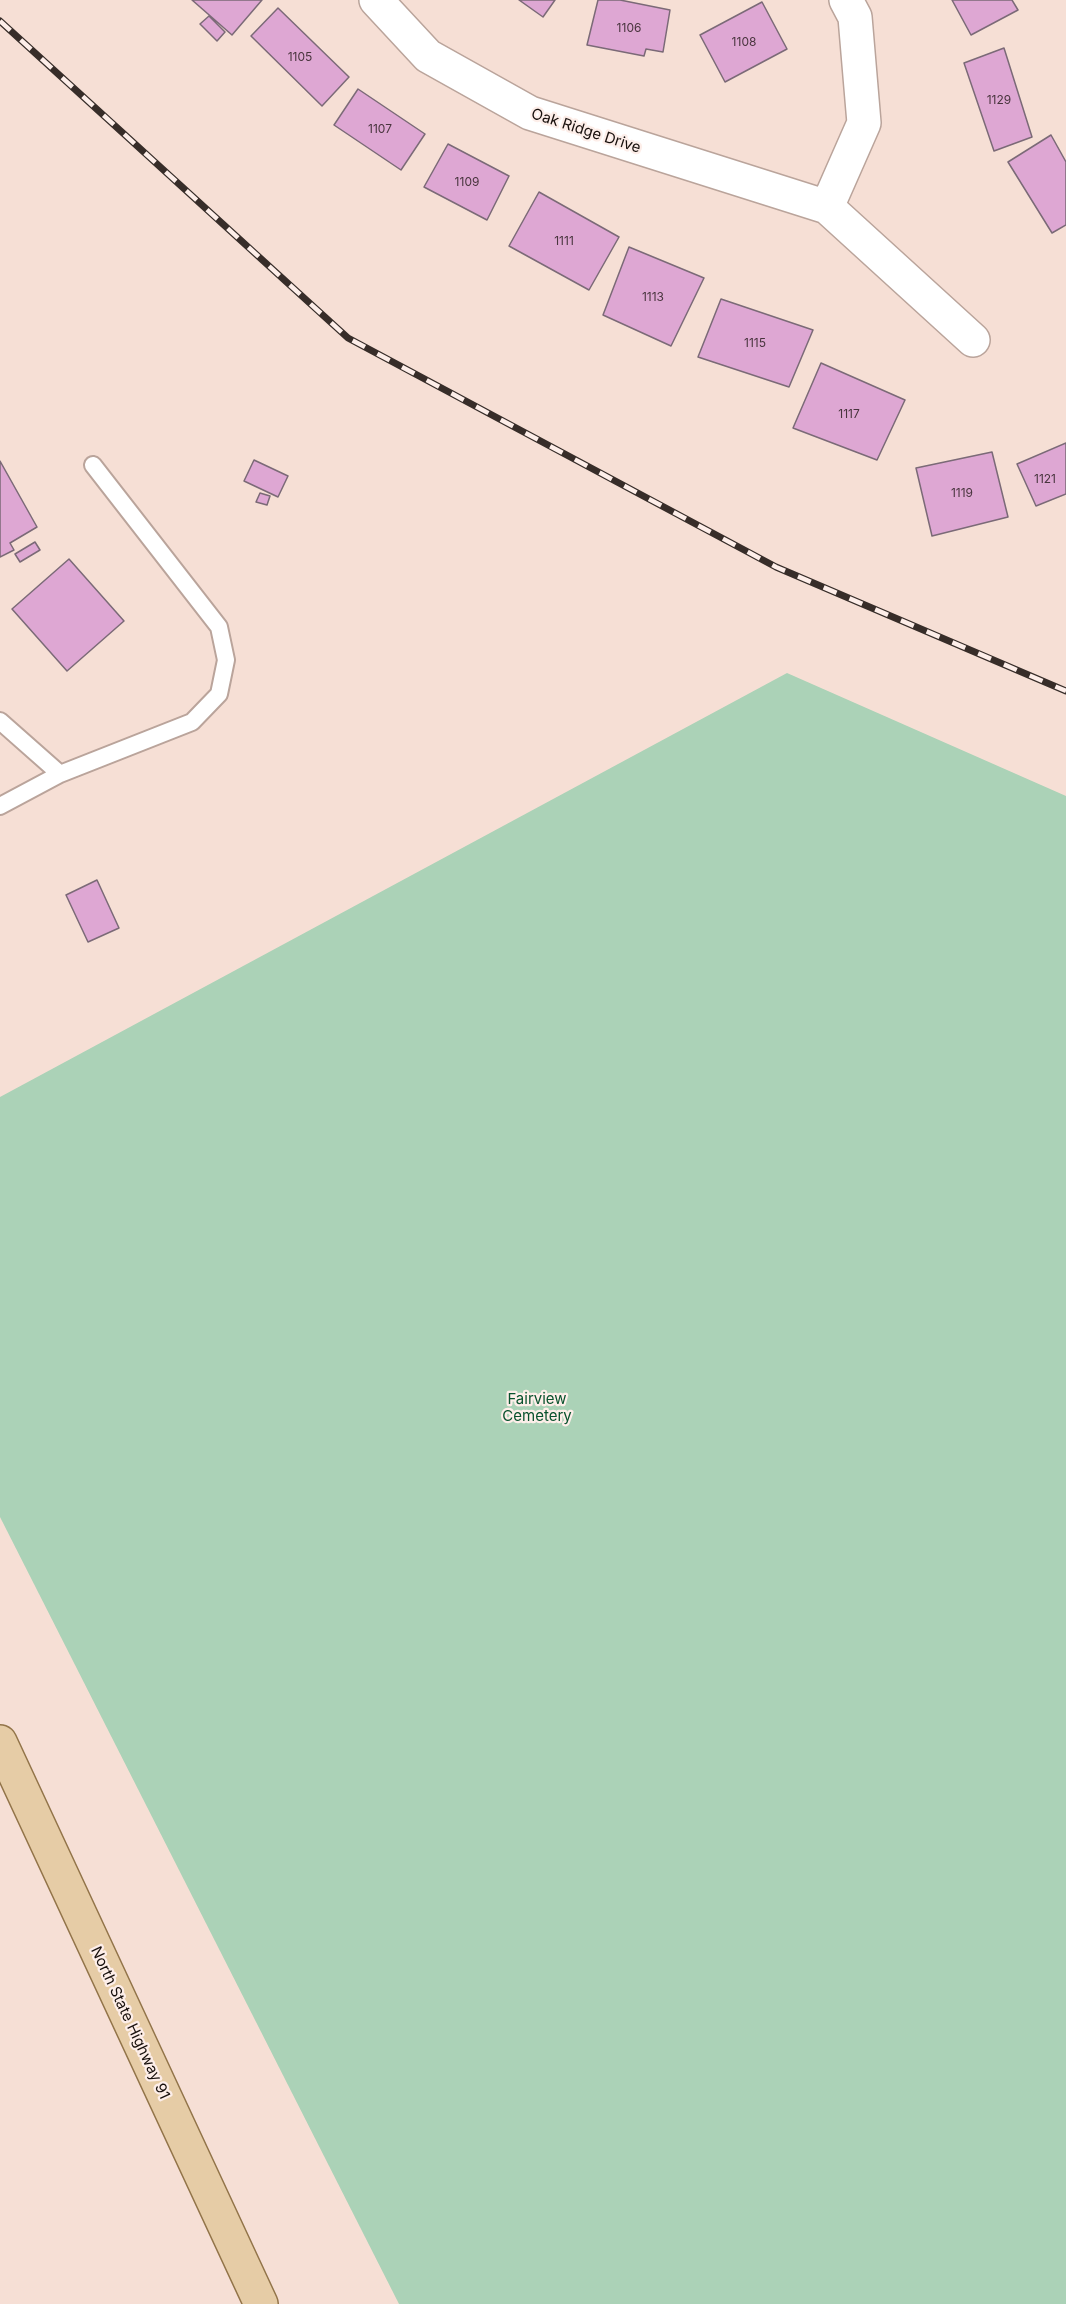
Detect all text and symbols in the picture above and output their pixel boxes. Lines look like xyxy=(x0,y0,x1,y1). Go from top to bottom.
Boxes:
house number: 1106 xyxy=(617,21,641,35)
house number: 1108 xyxy=(732,35,756,49)
house number: 1105 xyxy=(288,50,312,64)
house number: 1129 xyxy=(987,93,1011,107)
street label: Oak Ridge Drive xyxy=(529,105,643,157)
house number: 1107 xyxy=(368,122,392,136)
house number: 1109 xyxy=(455,175,479,189)
house number: 1111 xyxy=(554,234,574,248)
house number: 1113 xyxy=(642,290,664,304)
house number: 1115 xyxy=(744,336,766,350)
house number: 1117 xyxy=(838,407,860,421)
house number: 1121 xyxy=(1034,472,1056,486)
house number: 1119 xyxy=(951,486,973,500)
park label: Fairview Cemetery xyxy=(502,1390,572,1425)
street label: North State Highway 91 xyxy=(87,1944,173,2102)

